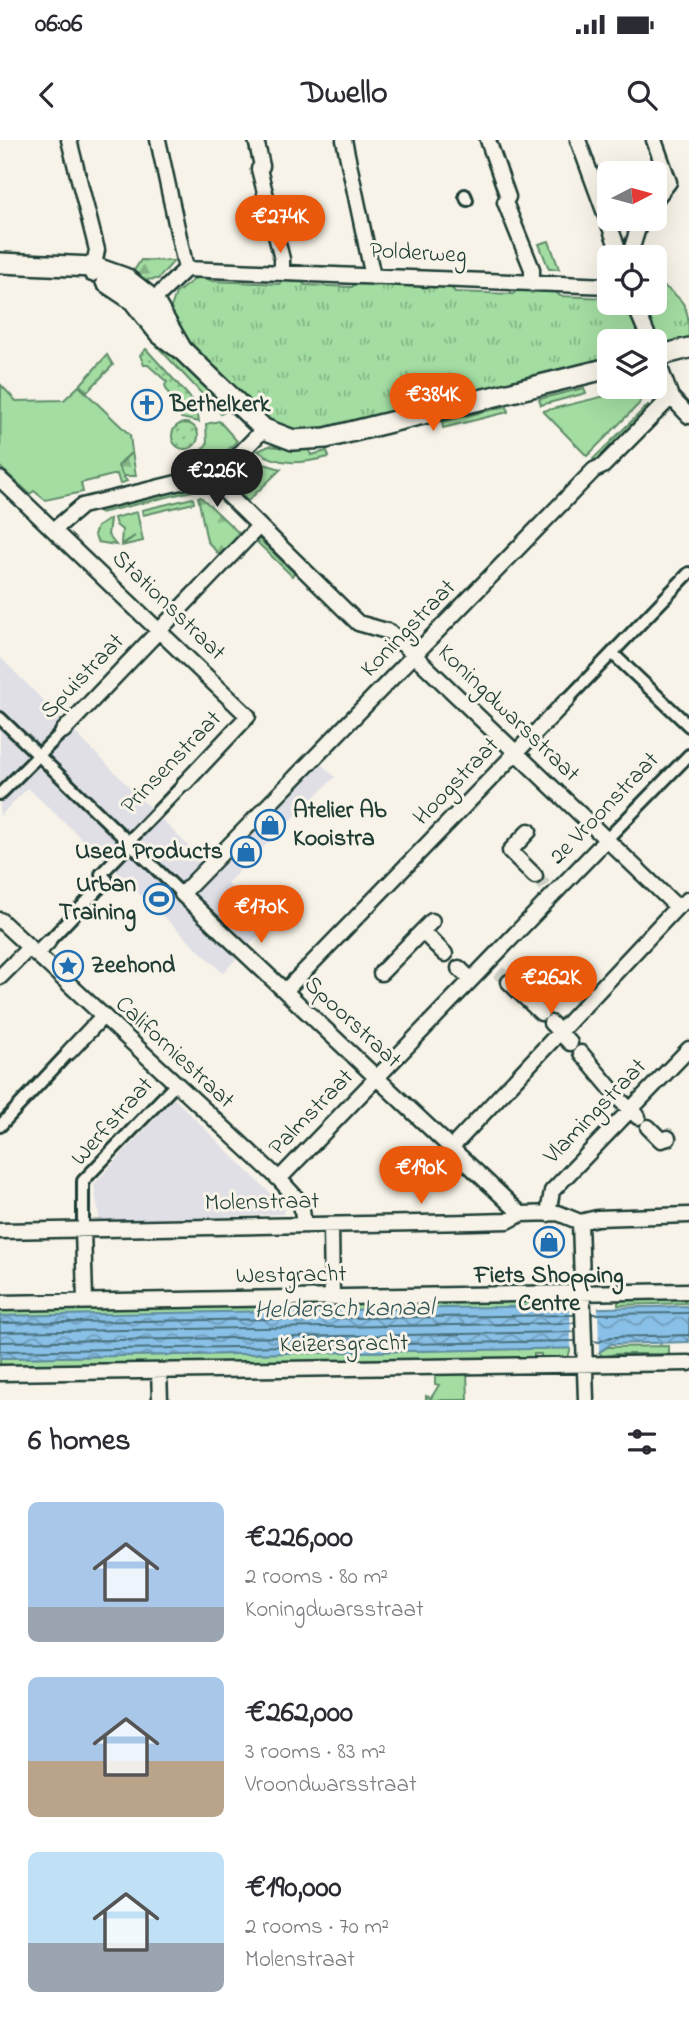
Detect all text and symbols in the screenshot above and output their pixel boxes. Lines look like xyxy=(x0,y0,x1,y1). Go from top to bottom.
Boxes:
text: 06:06 xyxy=(35,6,83,44)
text: Dwello xyxy=(301,71,388,118)
icon: back xyxy=(28,76,66,114)
icon: search xyxy=(623,76,661,114)
north arrow xyxy=(597,161,667,231)
map controls xyxy=(597,161,667,399)
pin: €274K xyxy=(231,195,329,255)
text: €274K xyxy=(251,201,309,234)
street label: Polderweg xyxy=(369,234,467,274)
button: locate xyxy=(597,245,667,315)
button: layers xyxy=(597,329,667,399)
pin: €384K xyxy=(384,373,482,433)
text: €384K xyxy=(406,379,460,412)
church icon: Bethelkerk xyxy=(130,388,164,422)
place label: Bethelkerk xyxy=(169,388,271,423)
pin: €226K xyxy=(168,450,266,509)
text: €226K xyxy=(187,455,247,488)
street label: Stationsstraat xyxy=(103,542,233,670)
street label: Koningstraat xyxy=(353,572,465,686)
street label: Spuistraat xyxy=(33,626,133,728)
street label: Koningdwarsstraat xyxy=(429,637,587,791)
street label: Prinsenstraat xyxy=(113,703,231,823)
street label: Hoogstraat xyxy=(406,730,508,834)
street label: 2e Vroonstraat xyxy=(542,744,668,874)
place label: Atelier Ab Kooistra xyxy=(293,794,387,857)
shop icon: Atelier Ab Kooistra xyxy=(253,808,287,842)
place label: Used Products xyxy=(75,835,223,870)
shop icon: Used Products xyxy=(229,835,263,869)
place label: Urban Training xyxy=(59,868,136,932)
sports icon: Urban Training xyxy=(142,882,176,916)
pin: €170K xyxy=(212,886,310,945)
text: €170K xyxy=(234,891,288,924)
place icon: Zeehond xyxy=(51,949,85,983)
place label: Zeehond xyxy=(91,949,176,984)
pin: €262K xyxy=(502,956,600,1016)
text: €262K xyxy=(521,962,581,995)
street label: Spoorstraat xyxy=(295,968,409,1078)
street label: Californiestraat xyxy=(106,988,242,1118)
street label: Vlamingstraat xyxy=(536,1051,656,1174)
street label: Palmstraat xyxy=(261,1061,363,1165)
street label: Werfstraat xyxy=(63,1070,163,1174)
pin: €190K xyxy=(372,1146,470,1206)
text: €190K xyxy=(395,1152,447,1185)
street label: Molenstraat xyxy=(204,1185,320,1221)
shop icon: Fiets Shopping Centre xyxy=(532,1225,566,1259)
street label: Westgracht xyxy=(235,1258,347,1294)
place label: Fiets Shopping Centre xyxy=(473,1259,624,1322)
water label: Heldersch kanaal xyxy=(254,1289,437,1331)
street label: Keizersgracht xyxy=(279,1326,409,1364)
text: 6 homes xyxy=(28,1420,131,1464)
icon: filters xyxy=(623,1423,661,1461)
text: €226,000 xyxy=(245,1517,353,1561)
icon: home xyxy=(84,1530,168,1614)
text: 2 rooms · 80 m² xyxy=(245,1561,388,1594)
text: Koningdwarsstraat xyxy=(245,1594,424,1627)
text: €262,000 xyxy=(245,1692,353,1736)
icon: home xyxy=(84,1705,168,1789)
text: 3 rooms · 83 m² xyxy=(245,1736,386,1769)
text: Vroondwarsstraat xyxy=(245,1769,417,1802)
text: €190,000 xyxy=(245,1867,341,1911)
icon: home xyxy=(84,1880,168,1964)
text: 2 rooms · 70 m² xyxy=(245,1911,389,1944)
text: Molenstraat xyxy=(245,1944,355,1977)

